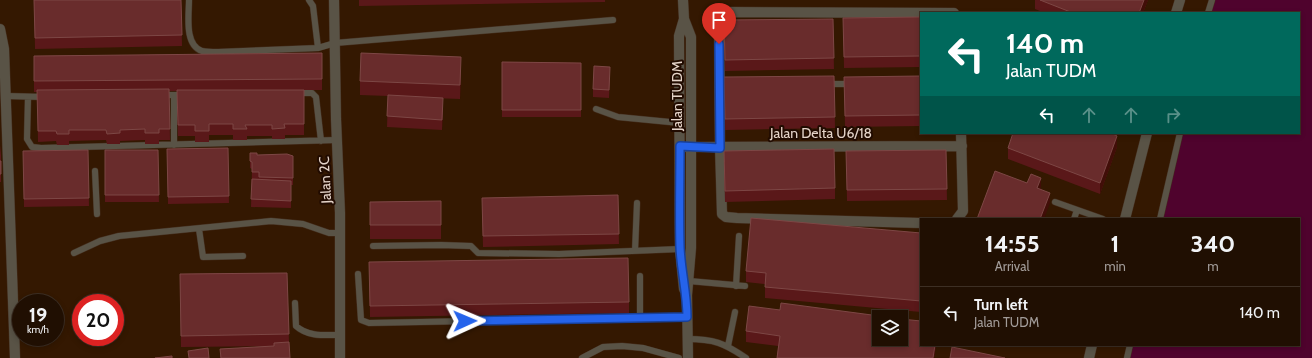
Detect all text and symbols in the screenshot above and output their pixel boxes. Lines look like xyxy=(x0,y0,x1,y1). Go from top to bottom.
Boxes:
pin xyxy=(702,3,736,44)
icon: arrive xyxy=(708,9,730,31)
text: 140 m xyxy=(1006,26,1084,60)
icon: left xyxy=(940,28,992,80)
text: Jalan TUDM xyxy=(1006,60,1096,82)
street label: Jalan TUDM xyxy=(668,61,686,132)
icon: left xyxy=(1036,104,1058,126)
icon: ahead xyxy=(1078,104,1100,126)
icon: ahead xyxy=(1120,104,1142,126)
icon: right xyxy=(1162,104,1184,126)
street label: Jalan Delta U6/18 xyxy=(769,124,872,142)
street label: Jalan 2C xyxy=(315,156,335,205)
text: 14:55 xyxy=(985,229,1040,258)
text: 1 xyxy=(1111,229,1119,258)
text: 340 xyxy=(1190,229,1235,258)
text: Arrival xyxy=(995,258,1029,274)
text: min xyxy=(1104,258,1126,274)
text: m xyxy=(1207,258,1219,274)
speed limit sign: 20 xyxy=(72,294,124,346)
text: Turn left xyxy=(974,296,1028,314)
position arrow xyxy=(444,300,486,342)
icon: left xyxy=(940,302,962,324)
text: 19 xyxy=(29,303,47,327)
text: 140 m xyxy=(1239,304,1280,322)
map controls xyxy=(872,310,908,346)
button: layers xyxy=(872,310,908,346)
text: Jalan TUDM xyxy=(974,314,1039,330)
text: km/h xyxy=(27,323,49,336)

